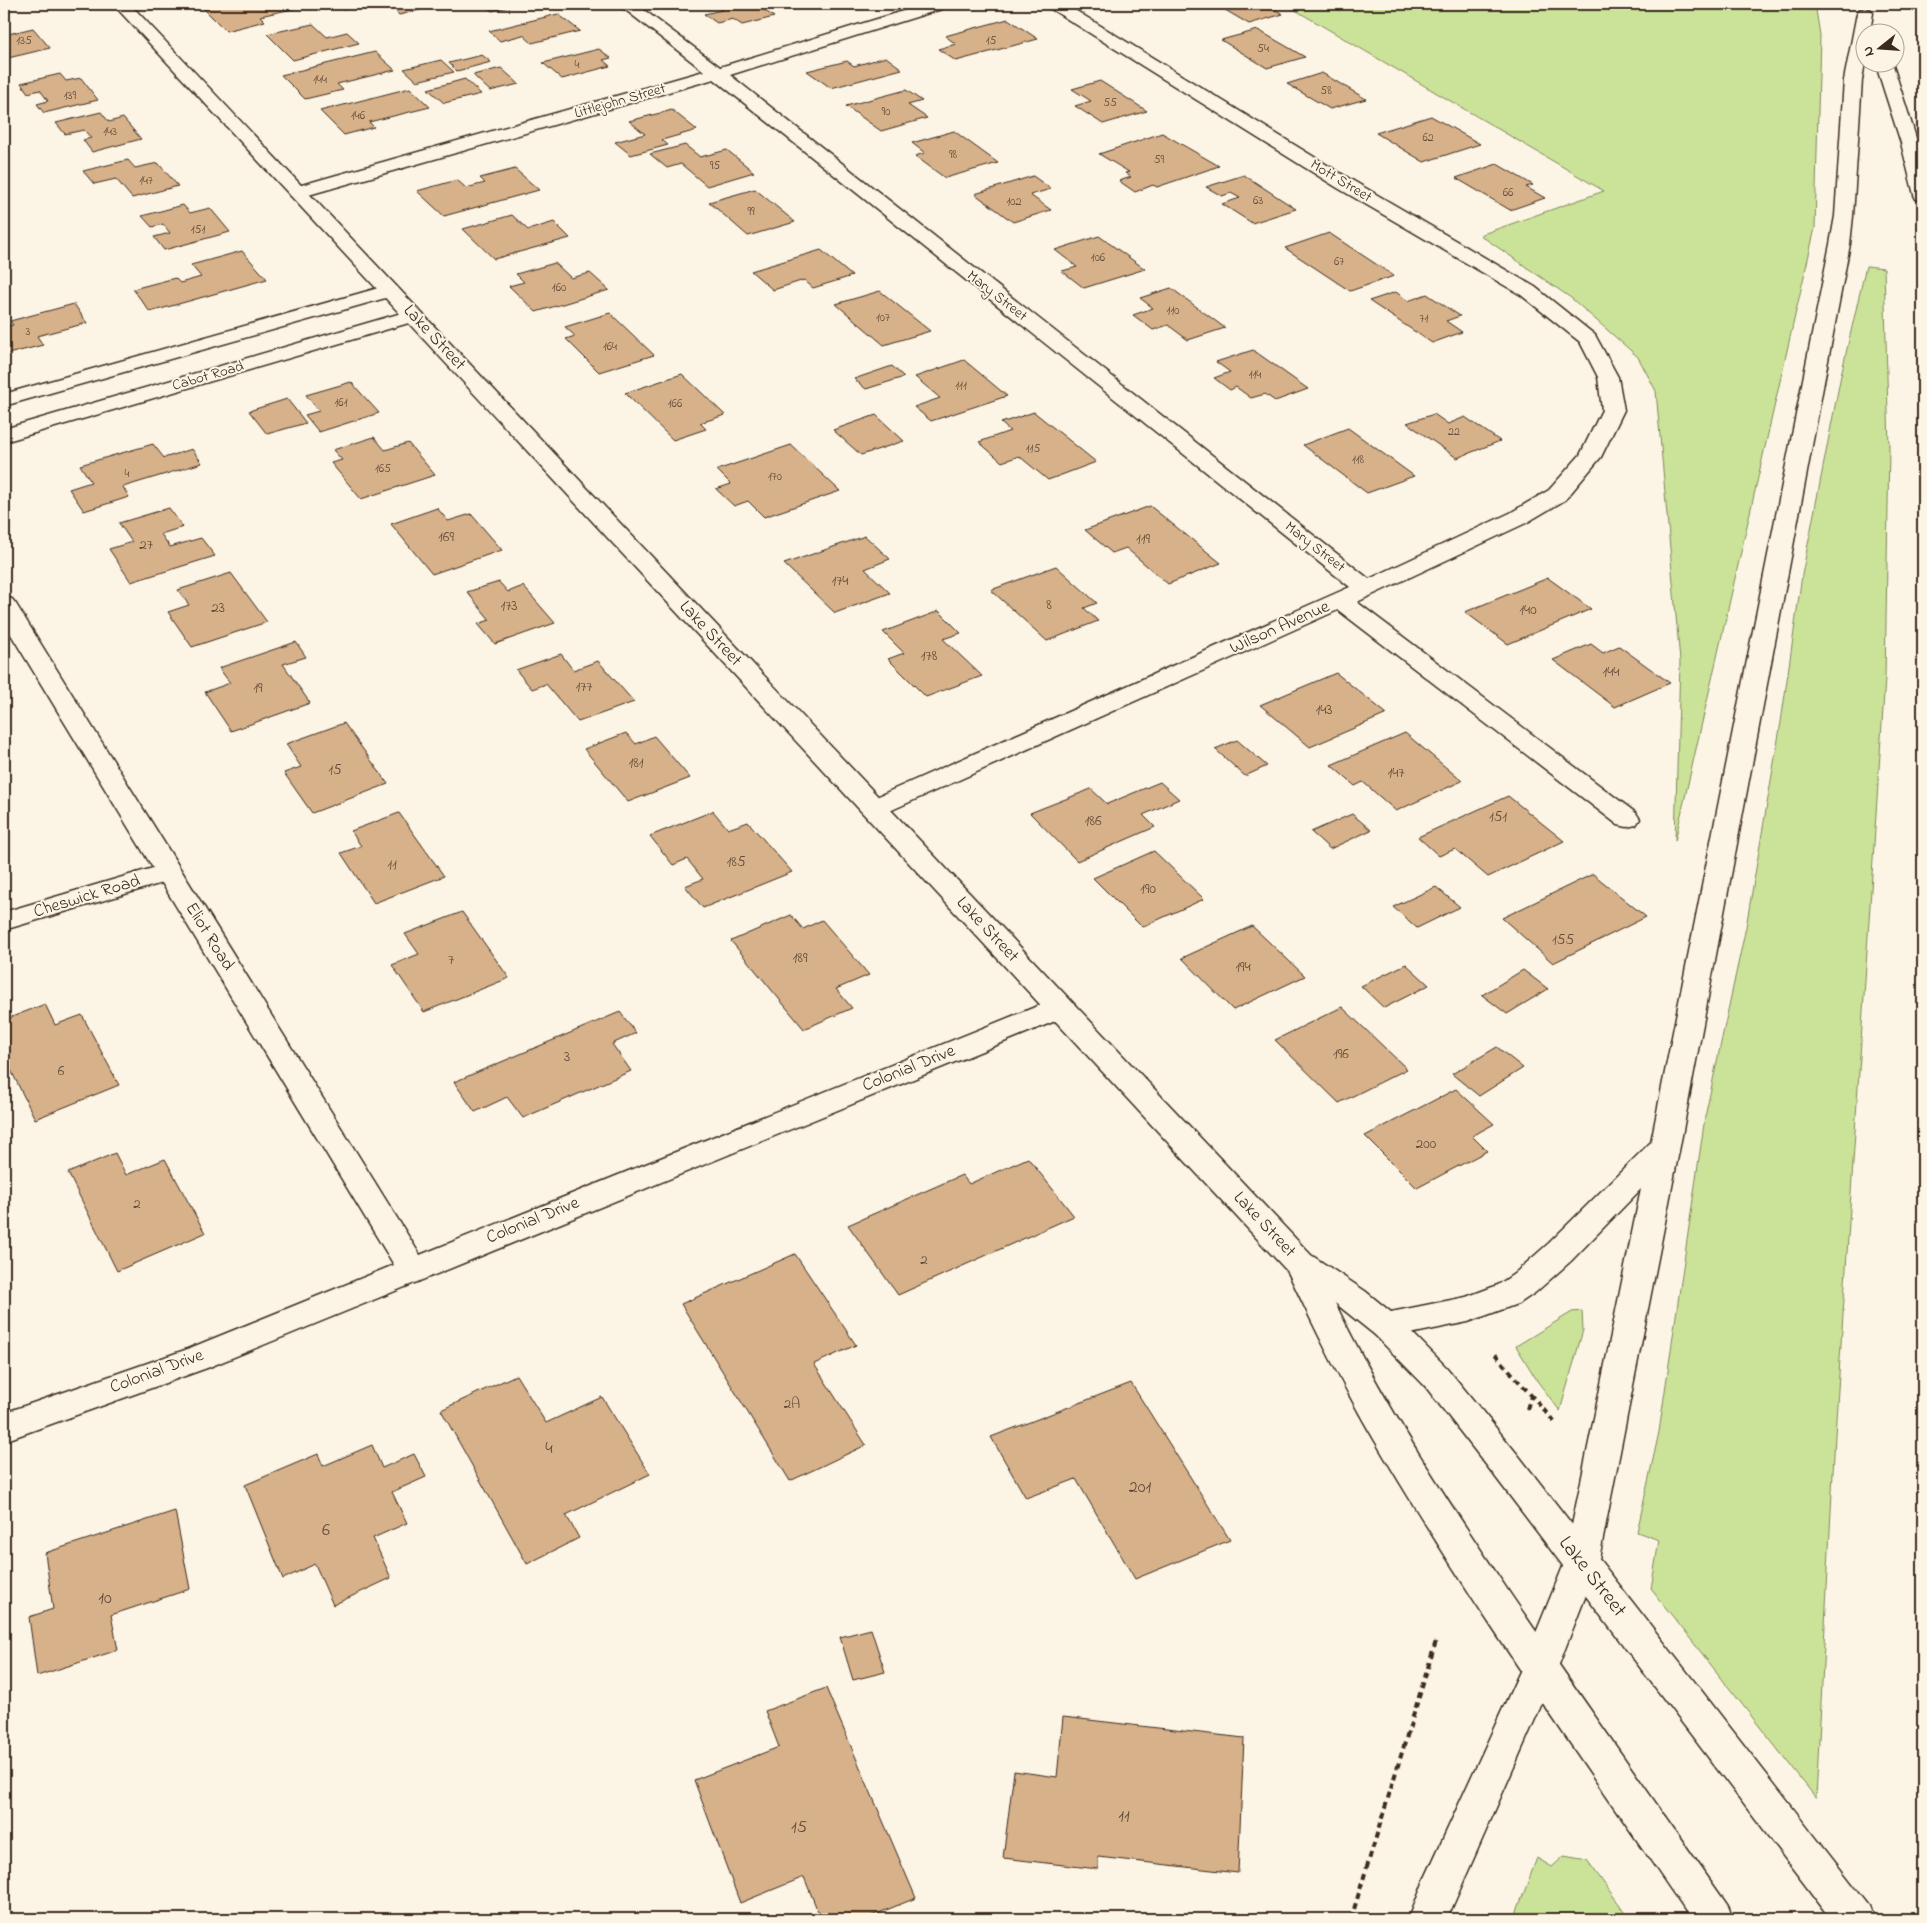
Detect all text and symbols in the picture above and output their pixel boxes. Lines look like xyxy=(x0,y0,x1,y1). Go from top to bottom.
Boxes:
north arrow xyxy=(1854,22,1904,72)
house number: 135 xyxy=(16,32,32,50)
house number: 15 xyxy=(986,32,996,50)
house number: 54 xyxy=(1257,40,1269,58)
text: N xyxy=(1858,44,1880,59)
house number: 4 xyxy=(575,56,580,74)
house number: 144 xyxy=(313,71,327,89)
street label: Littlejohn Street xyxy=(572,77,668,125)
house number: 58 xyxy=(1320,82,1332,100)
house number: 139 xyxy=(64,87,77,105)
house number: 55 xyxy=(1103,94,1117,112)
house number: 90 xyxy=(882,103,890,121)
house number: 146 xyxy=(351,107,366,125)
house number: 143 xyxy=(103,123,117,141)
house number: 62 xyxy=(1422,129,1434,147)
house number: 98 xyxy=(949,146,958,164)
house number: 59 xyxy=(1154,151,1165,169)
street label: Mott Street xyxy=(1306,154,1376,208)
house number: 95 xyxy=(710,157,720,175)
house number: 147 xyxy=(139,172,153,190)
house number: 66 xyxy=(1503,184,1514,202)
house number: 63 xyxy=(1253,192,1263,210)
house number: 102 xyxy=(1007,193,1022,211)
house number: 99 xyxy=(747,203,755,221)
house number: 151 xyxy=(191,221,205,239)
house number: 106 xyxy=(1091,249,1106,267)
house number: 67 xyxy=(1334,253,1344,271)
street label: Mary Street xyxy=(961,265,1032,328)
house number: 160 xyxy=(552,279,566,297)
street label: Lake Street xyxy=(396,299,472,377)
house number: 110 xyxy=(1167,302,1179,320)
house number: 107 xyxy=(876,309,890,327)
house number: 71 xyxy=(1420,310,1429,328)
house number: 3 xyxy=(26,323,31,341)
house number: 164 xyxy=(603,338,617,356)
street label: Cabot Road xyxy=(170,355,247,397)
house number: 114 xyxy=(1249,366,1261,384)
house number: 111 xyxy=(955,377,967,395)
house number: 161 xyxy=(335,394,348,412)
house number: 166 xyxy=(668,395,683,413)
house number: 22 xyxy=(1448,423,1460,441)
house number: 115 xyxy=(1026,440,1040,458)
house number: 118 xyxy=(1352,451,1365,469)
house number: 165 xyxy=(375,460,391,478)
house number: 4 xyxy=(125,465,130,483)
house number: 170 xyxy=(768,468,782,486)
street label: Mary Street xyxy=(1279,516,1350,579)
house number: 169 xyxy=(438,526,454,548)
house number: 119 xyxy=(1136,528,1151,550)
house number: 27 xyxy=(139,534,153,556)
house number: 174 xyxy=(831,570,849,592)
house number: 8 xyxy=(1046,594,1052,616)
street label: Wilson Avenue xyxy=(1226,594,1335,662)
house number: 173 xyxy=(500,595,518,617)
street label: Lake Street xyxy=(672,595,748,673)
house number: 23 xyxy=(211,597,225,619)
house number: 140 xyxy=(1519,599,1537,621)
house number: 178 xyxy=(921,645,938,667)
house number: 144 xyxy=(1602,661,1620,683)
house number: 177 xyxy=(575,676,593,698)
house number: 19 xyxy=(253,677,263,699)
house number: 143 xyxy=(1315,699,1333,721)
house number: 181 xyxy=(628,752,644,774)
house number: 15 xyxy=(328,759,342,781)
house number: 147 xyxy=(1387,762,1405,784)
house number: 151 xyxy=(1489,806,1507,828)
house number: 186 xyxy=(1085,810,1102,832)
house number: 185 xyxy=(727,851,746,873)
house number: 11 xyxy=(387,854,397,876)
street label: Cheswick Road xyxy=(30,868,144,926)
house number: 190 xyxy=(1140,878,1156,900)
street label: Lake Street xyxy=(949,891,1025,969)
street label: Eliot Road xyxy=(178,898,240,976)
house number: 155 xyxy=(1552,929,1574,951)
house number: 189 xyxy=(793,947,808,969)
house number: 7 xyxy=(448,949,454,971)
house number: 194 xyxy=(1235,956,1251,978)
street label: Colonial Drive xyxy=(859,1038,960,1099)
house number: 196 xyxy=(1333,1043,1349,1065)
house number: 3 xyxy=(564,1046,570,1068)
house number: 6 xyxy=(58,1060,65,1082)
house number: 200 xyxy=(1416,1133,1437,1155)
street label: Lake Street xyxy=(1226,1186,1302,1264)
street label: Colonial Drive xyxy=(483,1190,584,1251)
house number: 2 xyxy=(133,1193,141,1215)
house number: 2 xyxy=(920,1249,928,1271)
street label: Colonial Drive xyxy=(106,1343,208,1401)
house number: 2A xyxy=(784,1393,800,1415)
house number: 4 xyxy=(545,1436,553,1462)
house number: 201 xyxy=(1129,1475,1151,1501)
house number: 6 xyxy=(322,1518,330,1544)
street label: Lake Street xyxy=(1551,1530,1633,1624)
house number: 10 xyxy=(98,1586,112,1612)
house number: 11 xyxy=(1118,1804,1130,1830)
house number: 15 xyxy=(791,1815,807,1841)

